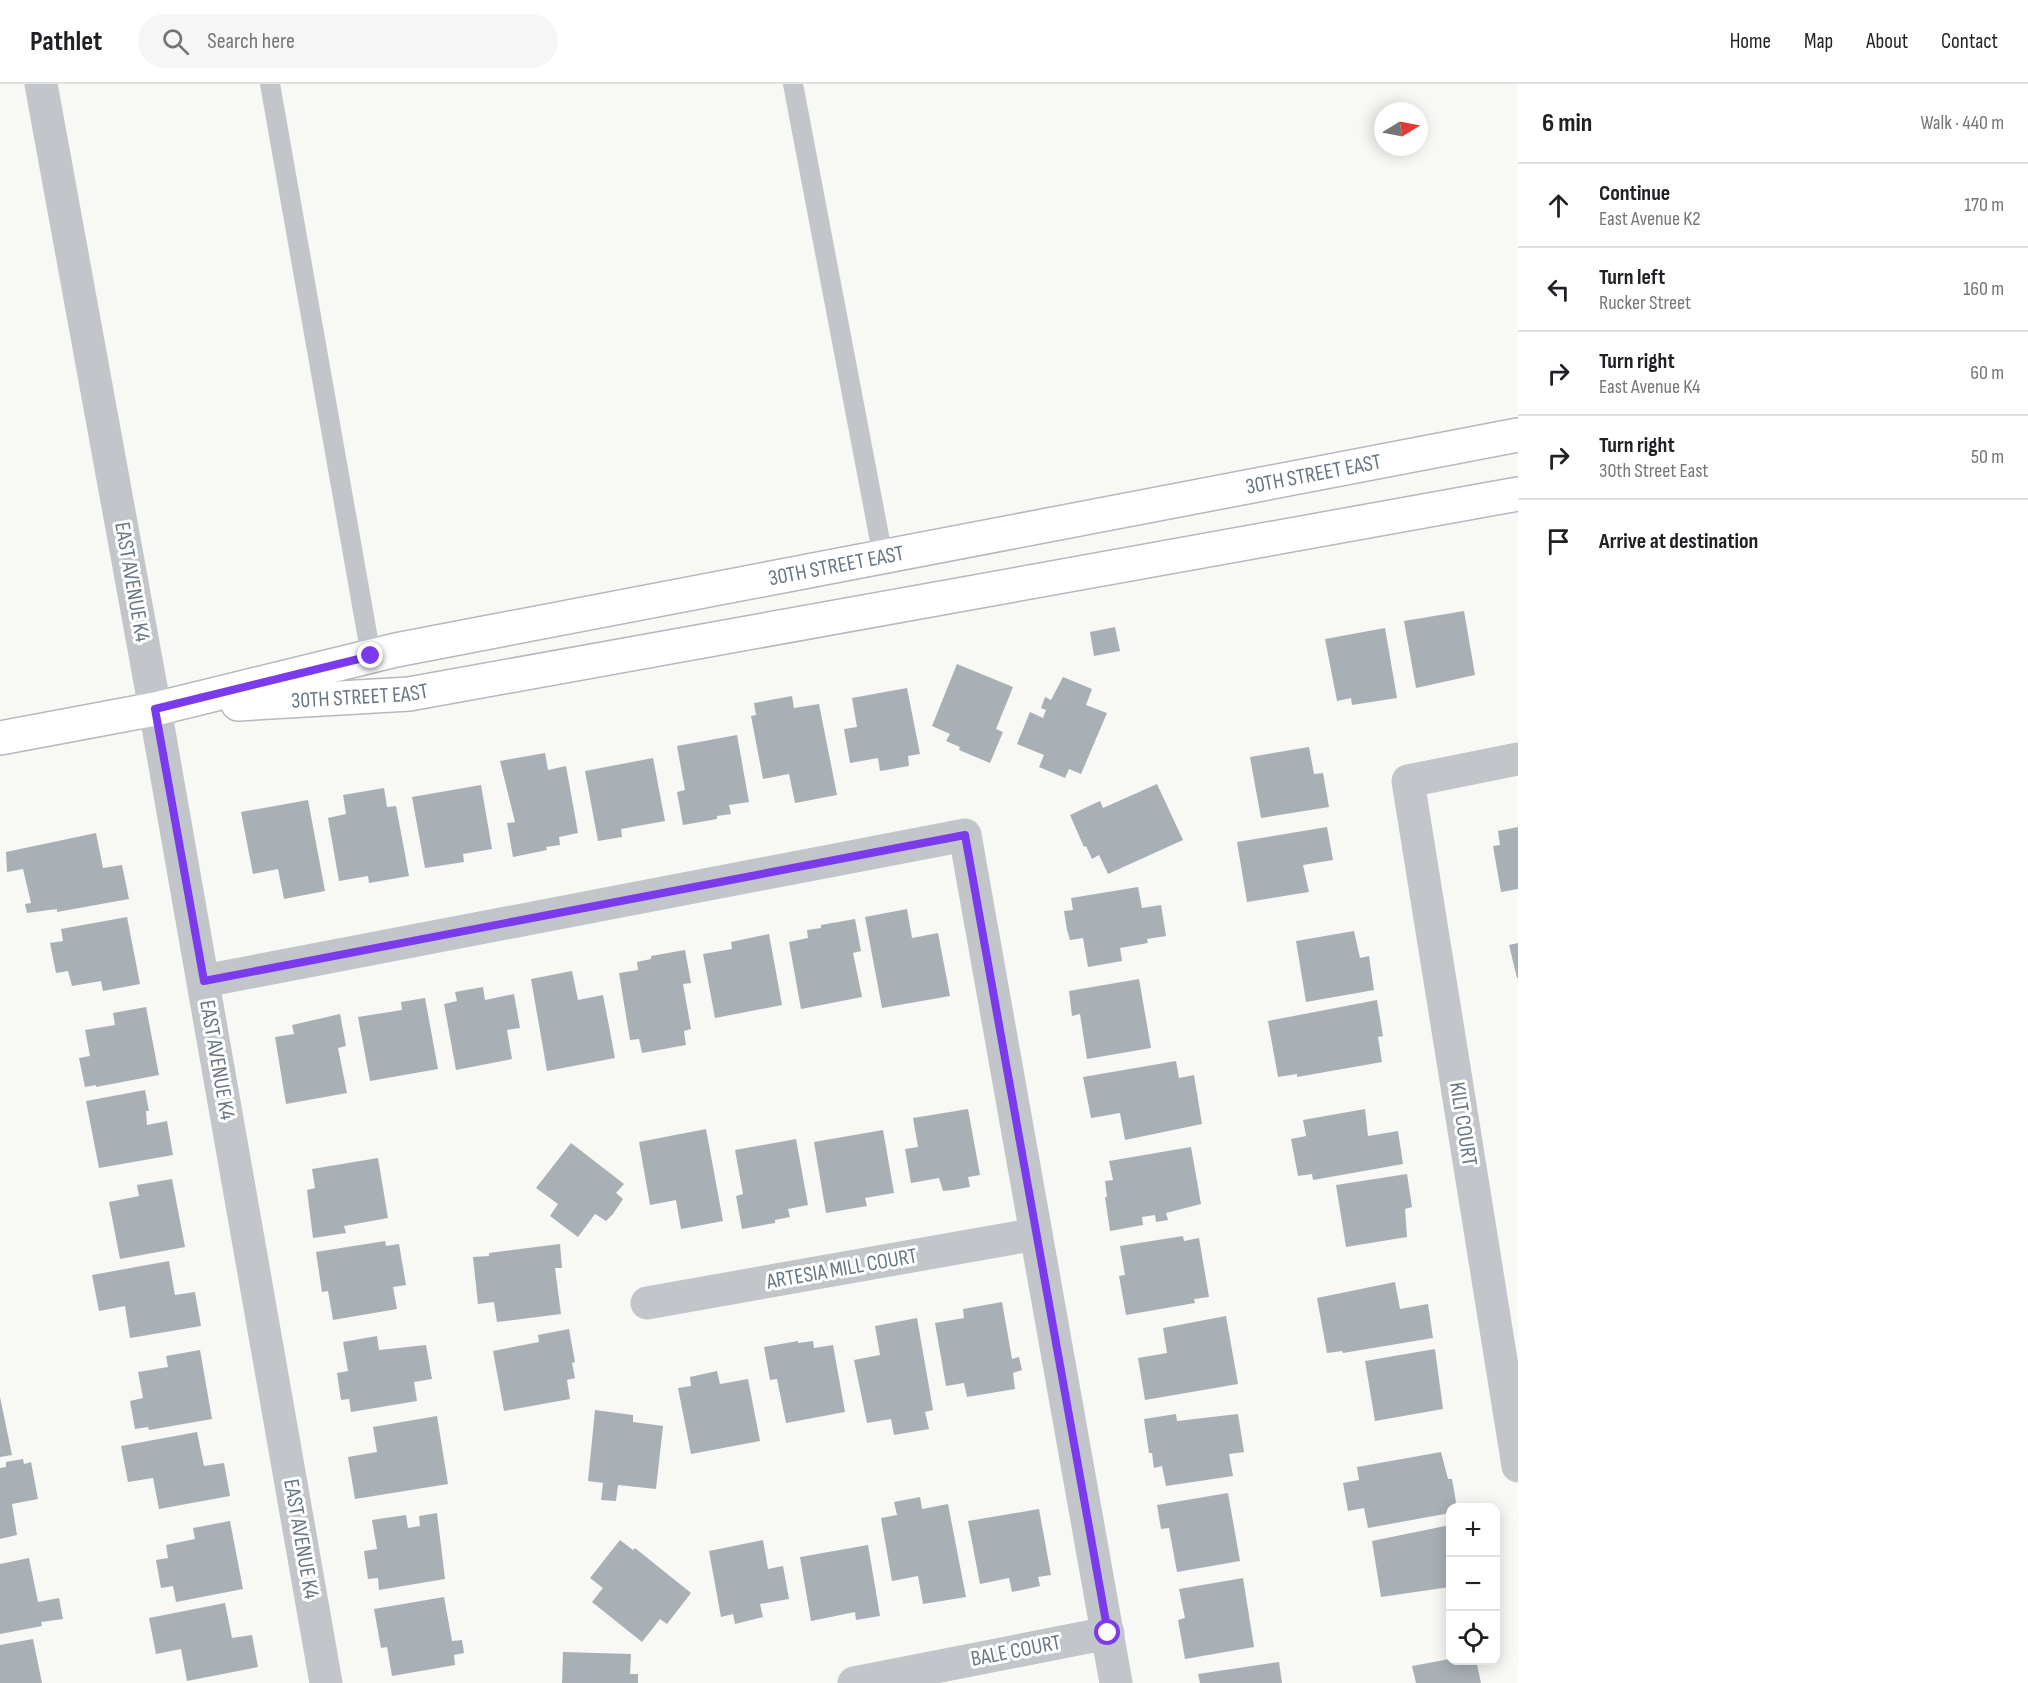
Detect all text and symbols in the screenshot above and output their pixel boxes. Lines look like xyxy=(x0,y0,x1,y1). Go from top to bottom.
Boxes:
search box xyxy=(138,14,558,68)
text: Pathlet xyxy=(30,25,102,58)
icon: search xyxy=(159,25,192,58)
text: Search here xyxy=(207,28,295,55)
text: Home xyxy=(1730,29,1771,54)
text: Map xyxy=(1804,29,1833,54)
text: About xyxy=(1866,29,1908,54)
text: Contact xyxy=(1941,29,1998,54)
north arrow xyxy=(1374,102,1428,156)
text: 6 min xyxy=(1542,108,1592,139)
text: Walk · 440 m xyxy=(1920,111,2004,135)
text: Continue xyxy=(1599,180,1670,207)
icon: ahead xyxy=(1542,189,1575,222)
text: 170 m xyxy=(1964,193,2004,217)
text: East Avenue K2 xyxy=(1599,207,1701,231)
text: Turn left xyxy=(1599,264,1665,291)
icon: left xyxy=(1542,273,1575,306)
text: 160 m xyxy=(1963,277,2004,301)
text: Rucker Street xyxy=(1599,291,1691,315)
text: Turn right xyxy=(1599,348,1675,375)
icon: right xyxy=(1542,357,1575,390)
text: 60 m xyxy=(1970,361,2004,385)
text: East Avenue K4 xyxy=(1599,375,1700,399)
text: Turn right xyxy=(1599,432,1675,459)
icon: right xyxy=(1542,441,1575,474)
text: 50 m xyxy=(1971,445,2004,469)
street label: 30TH STREET EAST xyxy=(1243,448,1384,500)
text: 30th Street East xyxy=(1599,459,1708,483)
street label: EAST AVENUE K4 xyxy=(108,520,156,644)
icon: arrive xyxy=(1542,525,1575,558)
text: Arrive at destination xyxy=(1599,528,1758,555)
street label: 30TH STREET EAST xyxy=(766,539,906,592)
route end xyxy=(357,642,383,668)
street label: 30TH STREET EAST xyxy=(290,677,431,714)
street label: EAST AVENUE K4 xyxy=(193,998,241,1122)
street label: KILT COURT xyxy=(1443,1080,1483,1168)
street label: ARTESIA MILL COURT xyxy=(764,1242,919,1296)
street label: EAST AVENUE K4 xyxy=(277,1477,325,1601)
map controls xyxy=(1446,1503,1500,1665)
button: + xyxy=(1446,1503,1500,1557)
button: − xyxy=(1446,1557,1500,1611)
button: locate xyxy=(1446,1611,1500,1665)
route start xyxy=(1094,1619,1120,1645)
street label: BALE COURT xyxy=(969,1629,1063,1673)

